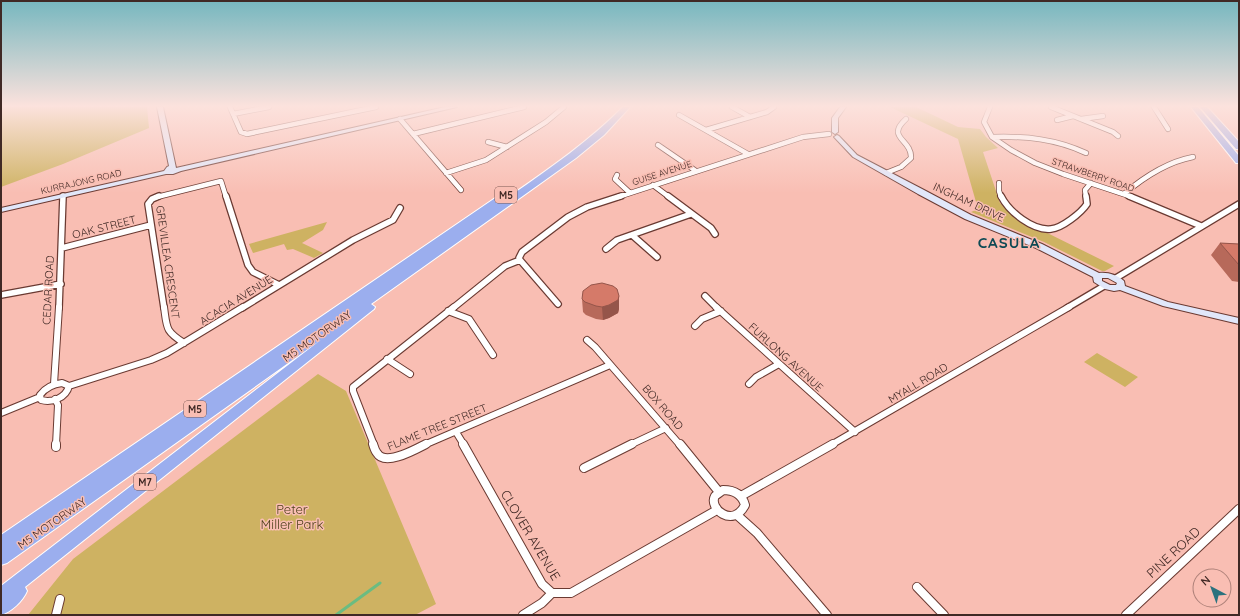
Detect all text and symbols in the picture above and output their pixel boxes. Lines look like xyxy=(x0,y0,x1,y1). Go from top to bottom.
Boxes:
street label: STRAWBERRY ROAD xyxy=(1051,155,1136,194)
street label: GUISE AVENUE xyxy=(631,158,693,187)
street label: KURRAJONG ROAD xyxy=(39,167,123,196)
street label: INGHAM DRIVE xyxy=(931,179,1007,225)
road number: M5 xyxy=(495,187,517,203)
street label: GREVILLEA CRESCENT xyxy=(153,204,183,320)
street label: OAK STREET xyxy=(71,212,138,242)
district label: CASULA xyxy=(978,233,1040,252)
street label: CEDAR ROAD xyxy=(39,255,57,325)
street label: ACACIA AVENUE xyxy=(197,272,275,328)
street label: M5 MOTORWAY xyxy=(280,307,354,365)
street label: FURLONG AVENUE xyxy=(746,320,826,394)
street label: MYALL ROAD xyxy=(886,360,951,406)
street label: BOX ROAD xyxy=(639,381,687,433)
street label: FLAME TREE STREET xyxy=(385,400,489,453)
road number: M5 xyxy=(184,401,206,417)
road number: M7 xyxy=(134,474,156,490)
street label: CLOVER AVENUE xyxy=(498,487,564,583)
street label: M5 MOTORWAY xyxy=(15,494,89,552)
park label: Peter Miller Park xyxy=(261,501,323,532)
street label: PINE ROAD xyxy=(1143,523,1203,581)
north arrow xyxy=(1192,568,1232,608)
text: N xyxy=(1198,573,1213,588)

